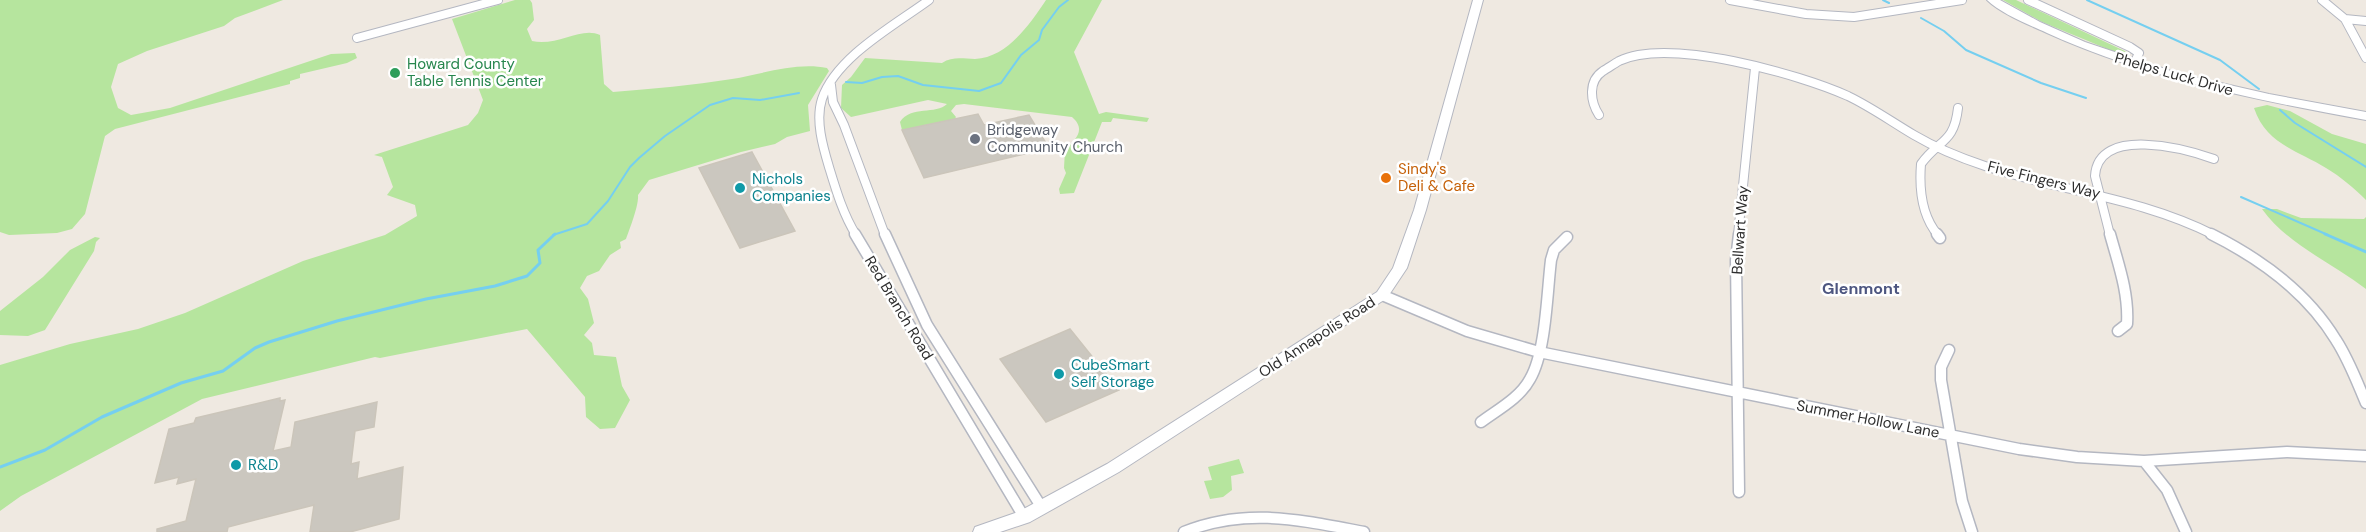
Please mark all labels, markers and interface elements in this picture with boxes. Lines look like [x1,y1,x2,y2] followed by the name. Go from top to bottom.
[2112,48,2236,100] street label: Phelps Luck Drive
[407,54,544,91] place label: Howard County Table Tennis Center
[388,66,402,80] marker: Howard County Table Tennis Center
[987,120,1123,157] place label: Bridgeway Community Church
[968,132,982,146] marker: Bridgeway Community Church
[1985,156,2103,204] street label: Five Fingers Way
[1398,159,1475,196] place label: Sindy's Deli & Cafe
[752,169,831,206] place label: Nichols Companies
[1379,171,1393,185] marker: Sindy's Deli & Cafe
[733,181,747,195] marker: Nichols Companies
[1727,184,1753,275] street label: Bellwart Way
[860,252,938,364] street label: Red Branch Road
[1822,278,1900,299] district label: Glenmont
[1255,292,1379,382] street label: Old Annapolis Road
[1071,355,1154,392] place label: CubeSmart Self Storage
[1052,367,1066,381] marker: CubeSmart Self Storage
[1795,395,1941,443] street label: Summer Hollow Lane
[248,455,278,475] place label: R&D
[229,458,243,472] marker: R&D

